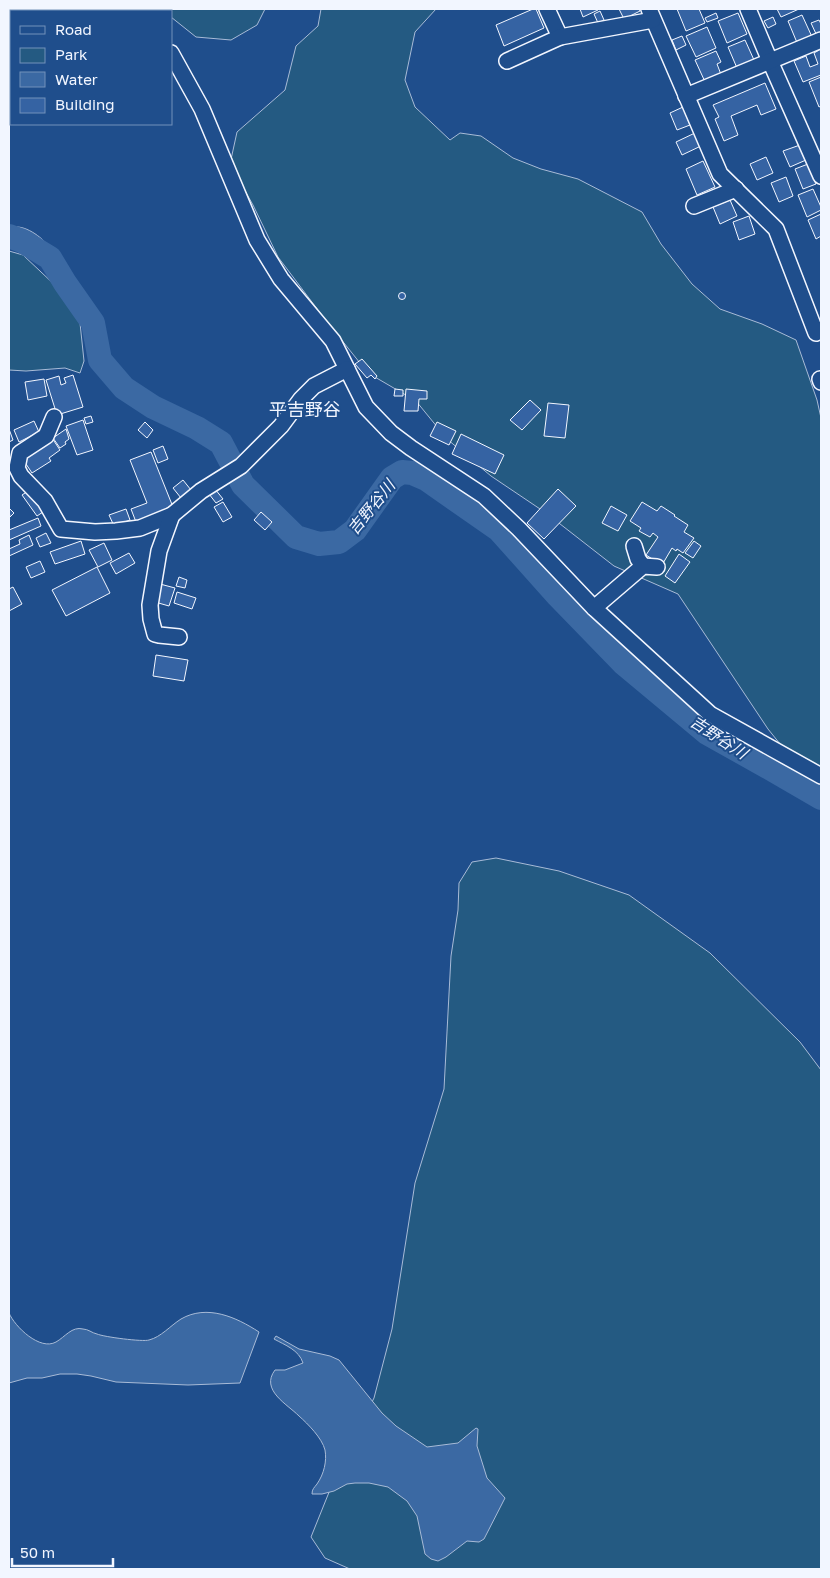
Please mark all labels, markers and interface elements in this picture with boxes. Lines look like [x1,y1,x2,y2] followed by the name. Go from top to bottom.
[10,10,172,125] legend
[55,20,92,38] text: Road
[55,45,88,63] text: Park
[55,70,98,88] text: Water
[55,95,115,113] text: Building
[269,398,341,420] district label: 平吉野谷
[343,474,400,538] water label: 吉野谷川
[687,711,753,764] water label: 吉野谷川
[12,1536,114,1568] scale bar
[20,1543,55,1561] text: 50 m

